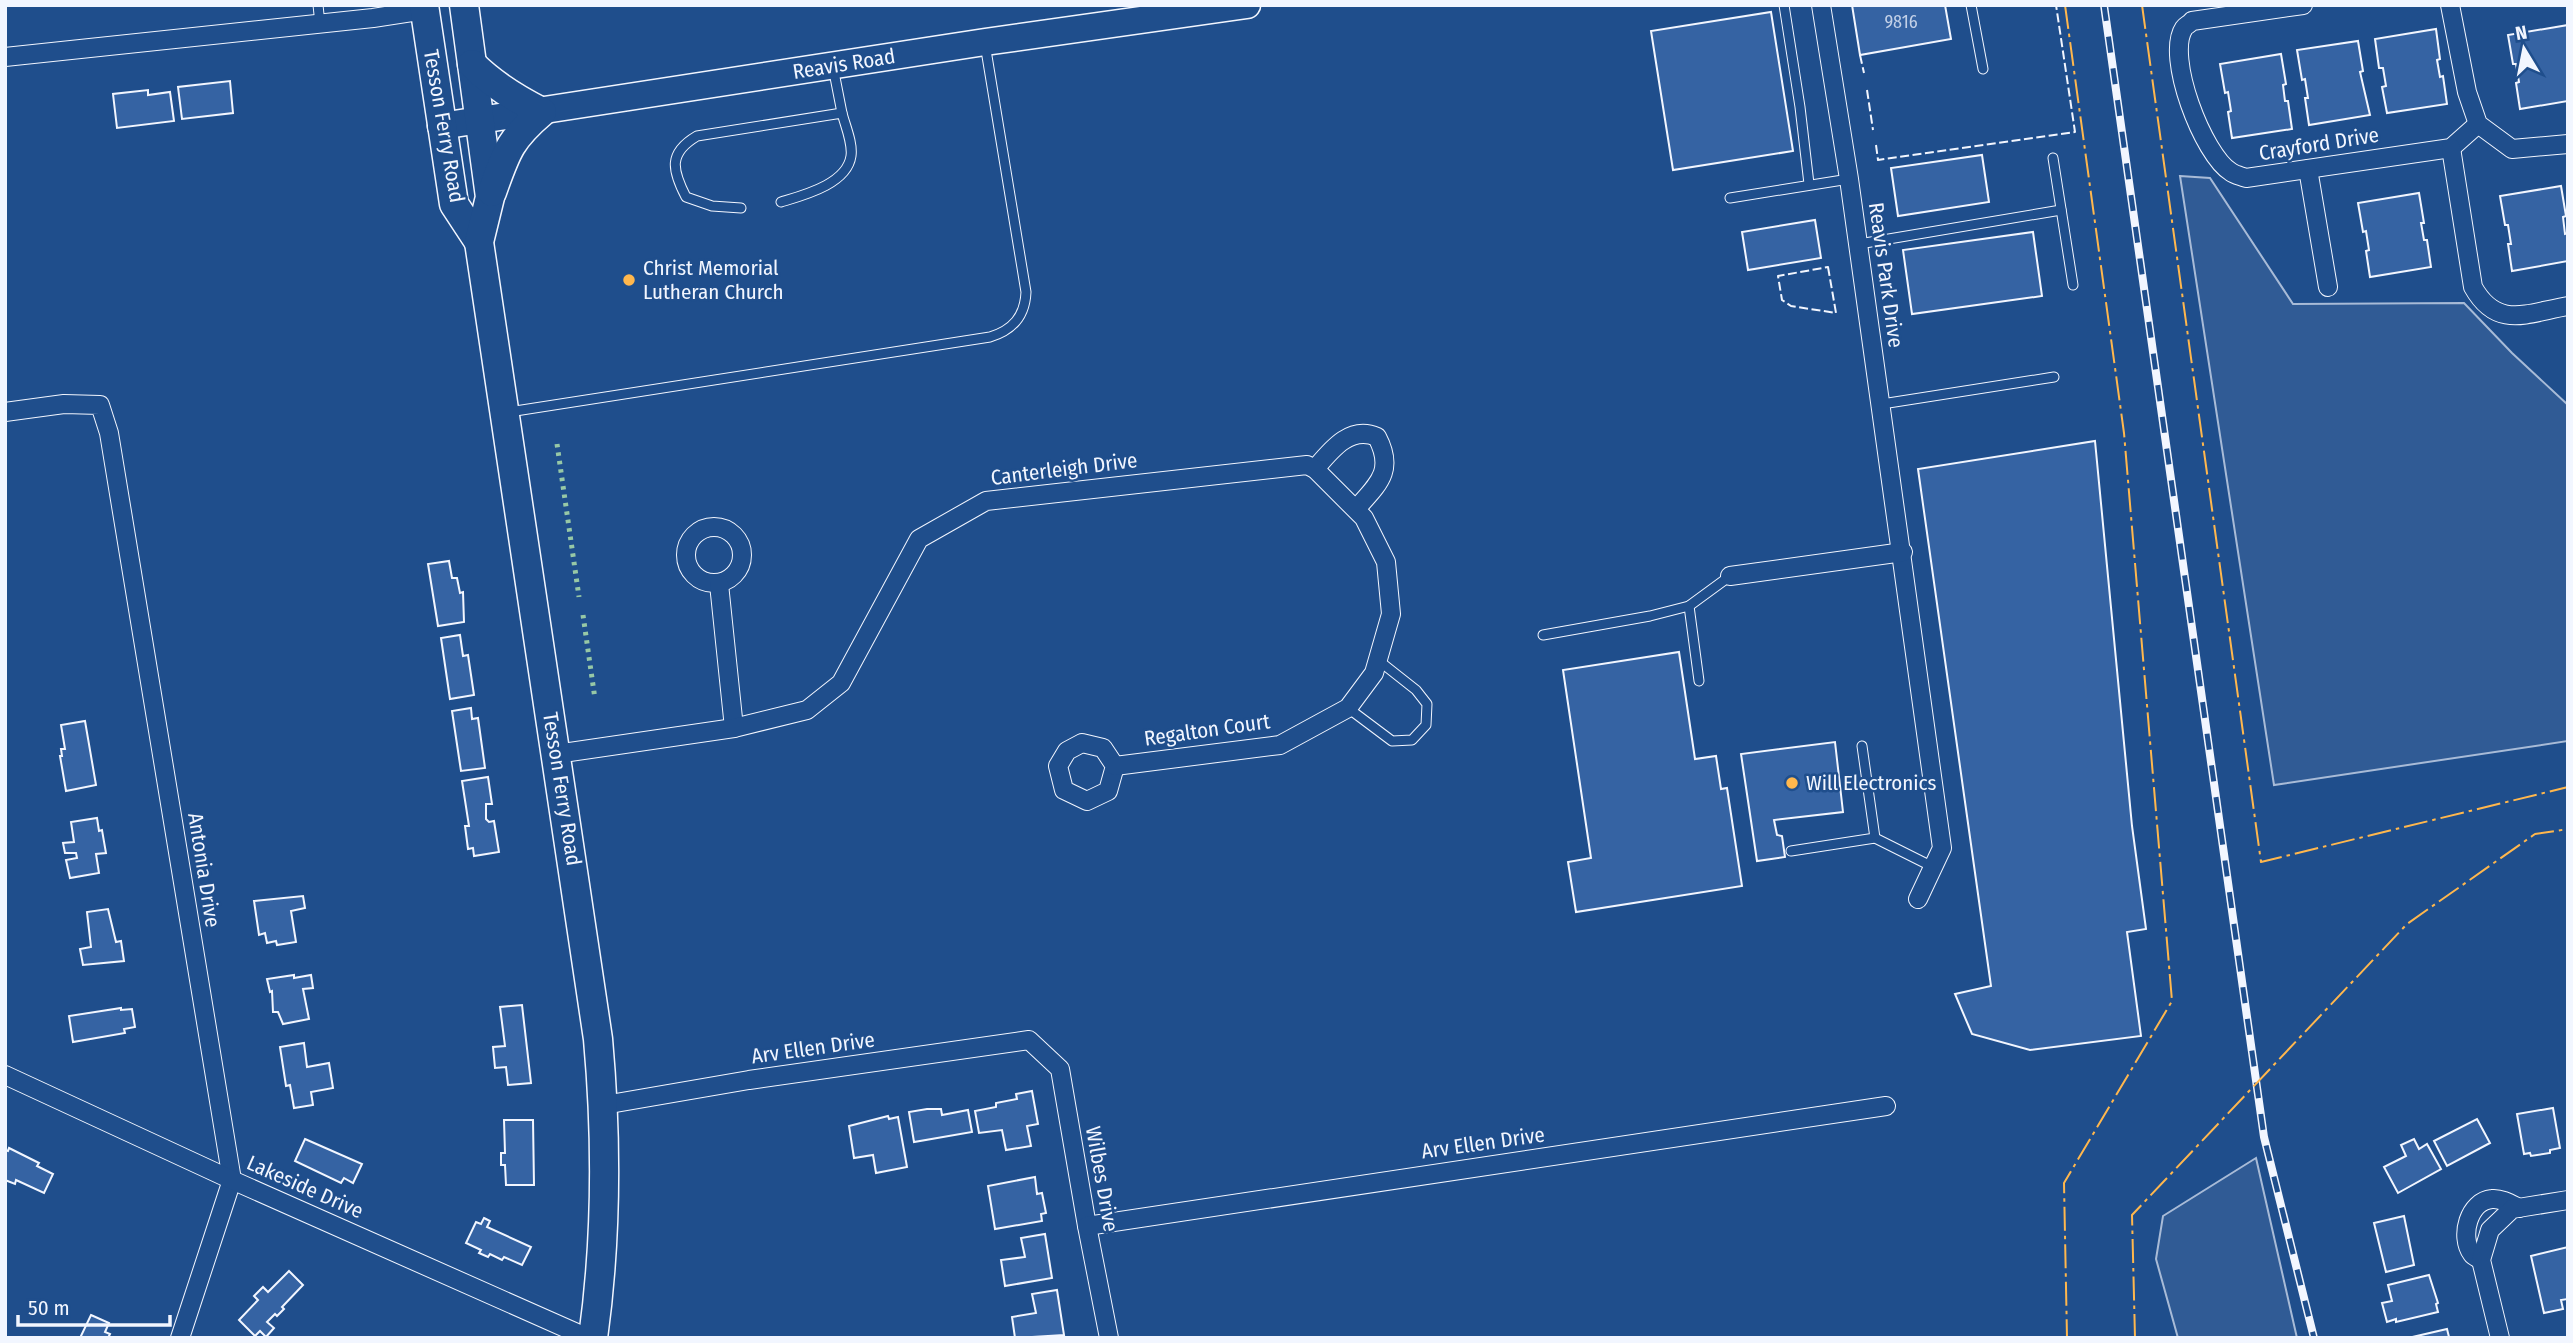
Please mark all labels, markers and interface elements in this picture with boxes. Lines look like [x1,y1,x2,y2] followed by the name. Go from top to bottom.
[1884,11,1918,33] house number: 9816
[2489,14,2559,84] north arrow
[2514,20,2529,45] text: N
[791,43,897,85] street label: Reavis Road
[418,47,470,205] street label: Tesson Ferry Road
[2257,122,2381,166] street label: Crayford Drive
[1863,201,1909,349] street label: Reavis Park Drive
[643,255,784,305] place label: Christ Memorial Lutheran Church
[621,272,637,288] marker: Christ Memorial Lutheran Church
[989,447,1139,491] street label: Canterleigh Drive
[1142,708,1272,752] street label: Regalton Court
[537,710,587,868] street label: Tesson Ferry Road
[1806,770,1937,796] place label: Will Electronics
[1784,775,1800,791] marker: Will Electronics
[182,811,226,929] street label: Antonia Drive
[750,1026,876,1070] street label: Arv Ellen Drive
[1420,1121,1546,1165] street label: Arv Ellen Drive
[1080,1124,1124,1234] street label: Wilbes Drive
[243,1150,367,1224] street label: Lakeside Drive
[18,1284,170,1328] scale bar
[28,1295,70,1321] text: 50 m

